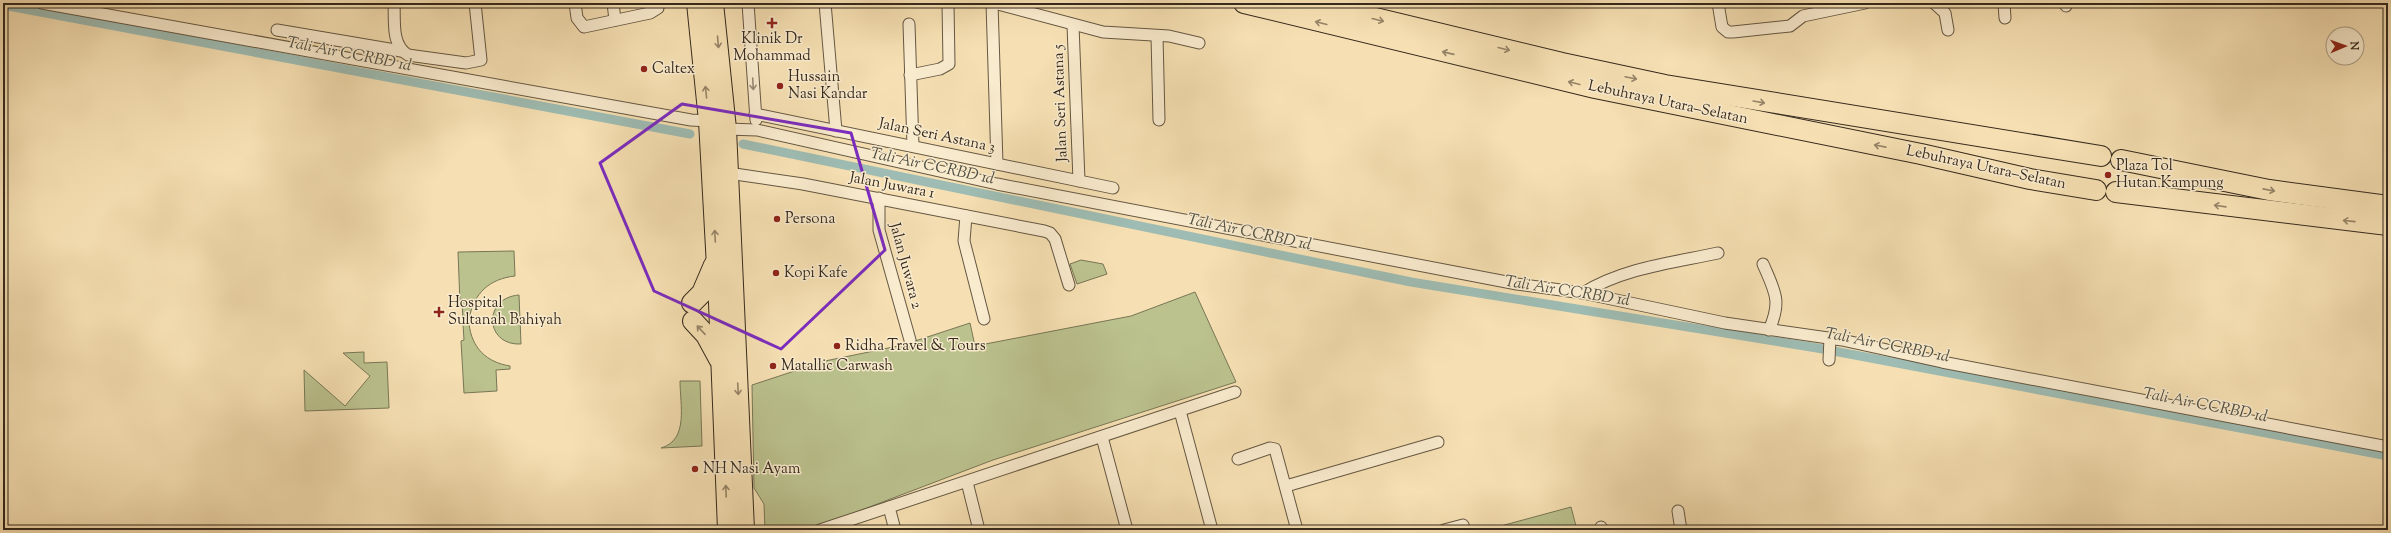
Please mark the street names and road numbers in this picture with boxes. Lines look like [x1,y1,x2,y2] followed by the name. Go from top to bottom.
[1048,44,1074,163] street label: Jalan Seri Astana 5
[1586,76,1750,130] street label: Lebuhraya Utara–Selatan
[876,113,997,159] street label: Jalan Seri Astana 3
[1904,141,2068,195] street label: Lebuhraya Utara–Selatan
[847,167,936,205] street label: Jalan Juwara 1
[883,220,927,311] street label: Jalan Juwara 2

